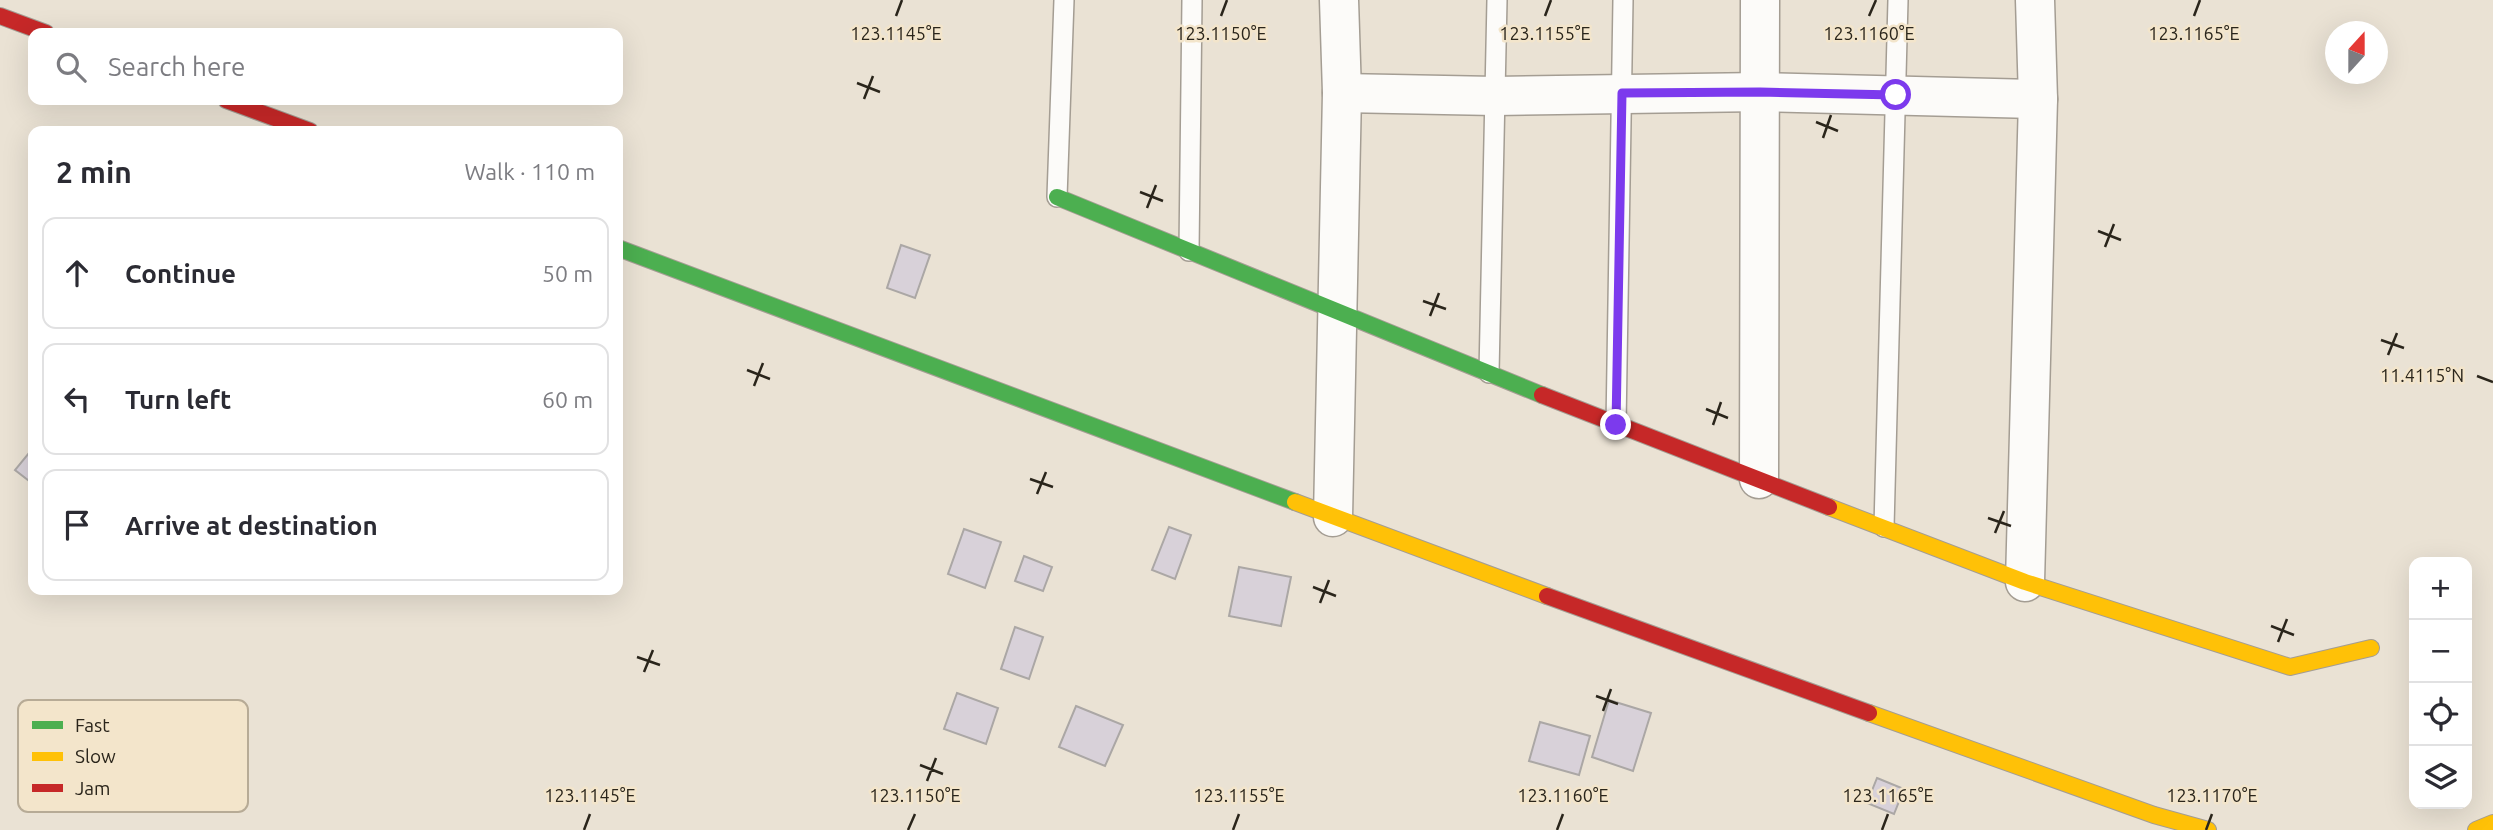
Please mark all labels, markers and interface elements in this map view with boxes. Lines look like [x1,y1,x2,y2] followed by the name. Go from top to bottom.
[2325,21,2388,84] north arrow
[850,23,942,43] text: 123.1145°E
[1175,23,1267,43] text: 123.1150°E
[1499,23,1591,43] text: 123.1155°E
[1823,23,1915,43] text: 123.1160°E
[2148,23,2240,43] text: 123.1165°E
[28,28,623,105] search box
[52,48,90,86] icon: search
[108,52,245,81] text: Search here
[1880,79,1911,110] route start
[56,155,132,189] text: 2 min
[464,159,595,184] text: Walk · 110 m
[58,254,96,292] icon: ahead
[125,259,236,288] text: Continue
[542,261,593,286] text: 50 m
[2380,365,2464,385] text: 11.4115°N
[58,380,96,418] icon: left
[125,385,231,414] text: Turn left
[542,387,593,412] text: 60 m
[1600,409,1631,440] route end
[58,506,96,544] icon: arrive
[125,511,378,540] text: Arrive at destination
[2409,557,2472,809] map controls
[2409,557,2472,620] button: +
[2409,620,2472,683] button: −
[2409,683,2472,746] button: locate
[18,700,248,812] legend
[75,714,110,736] text: Fast
[75,745,116,767] text: Slow
[2409,746,2472,809] button: layers
[75,777,111,799] text: Jam
[544,785,636,805] text: 123.1145°E
[869,785,961,805] text: 123.1150°E
[1193,785,1285,805] text: 123.1155°E
[1517,785,1609,805] text: 123.1160°E
[1842,785,1934,805] text: 123.1165°E
[2166,785,2258,805] text: 123.1170°E

